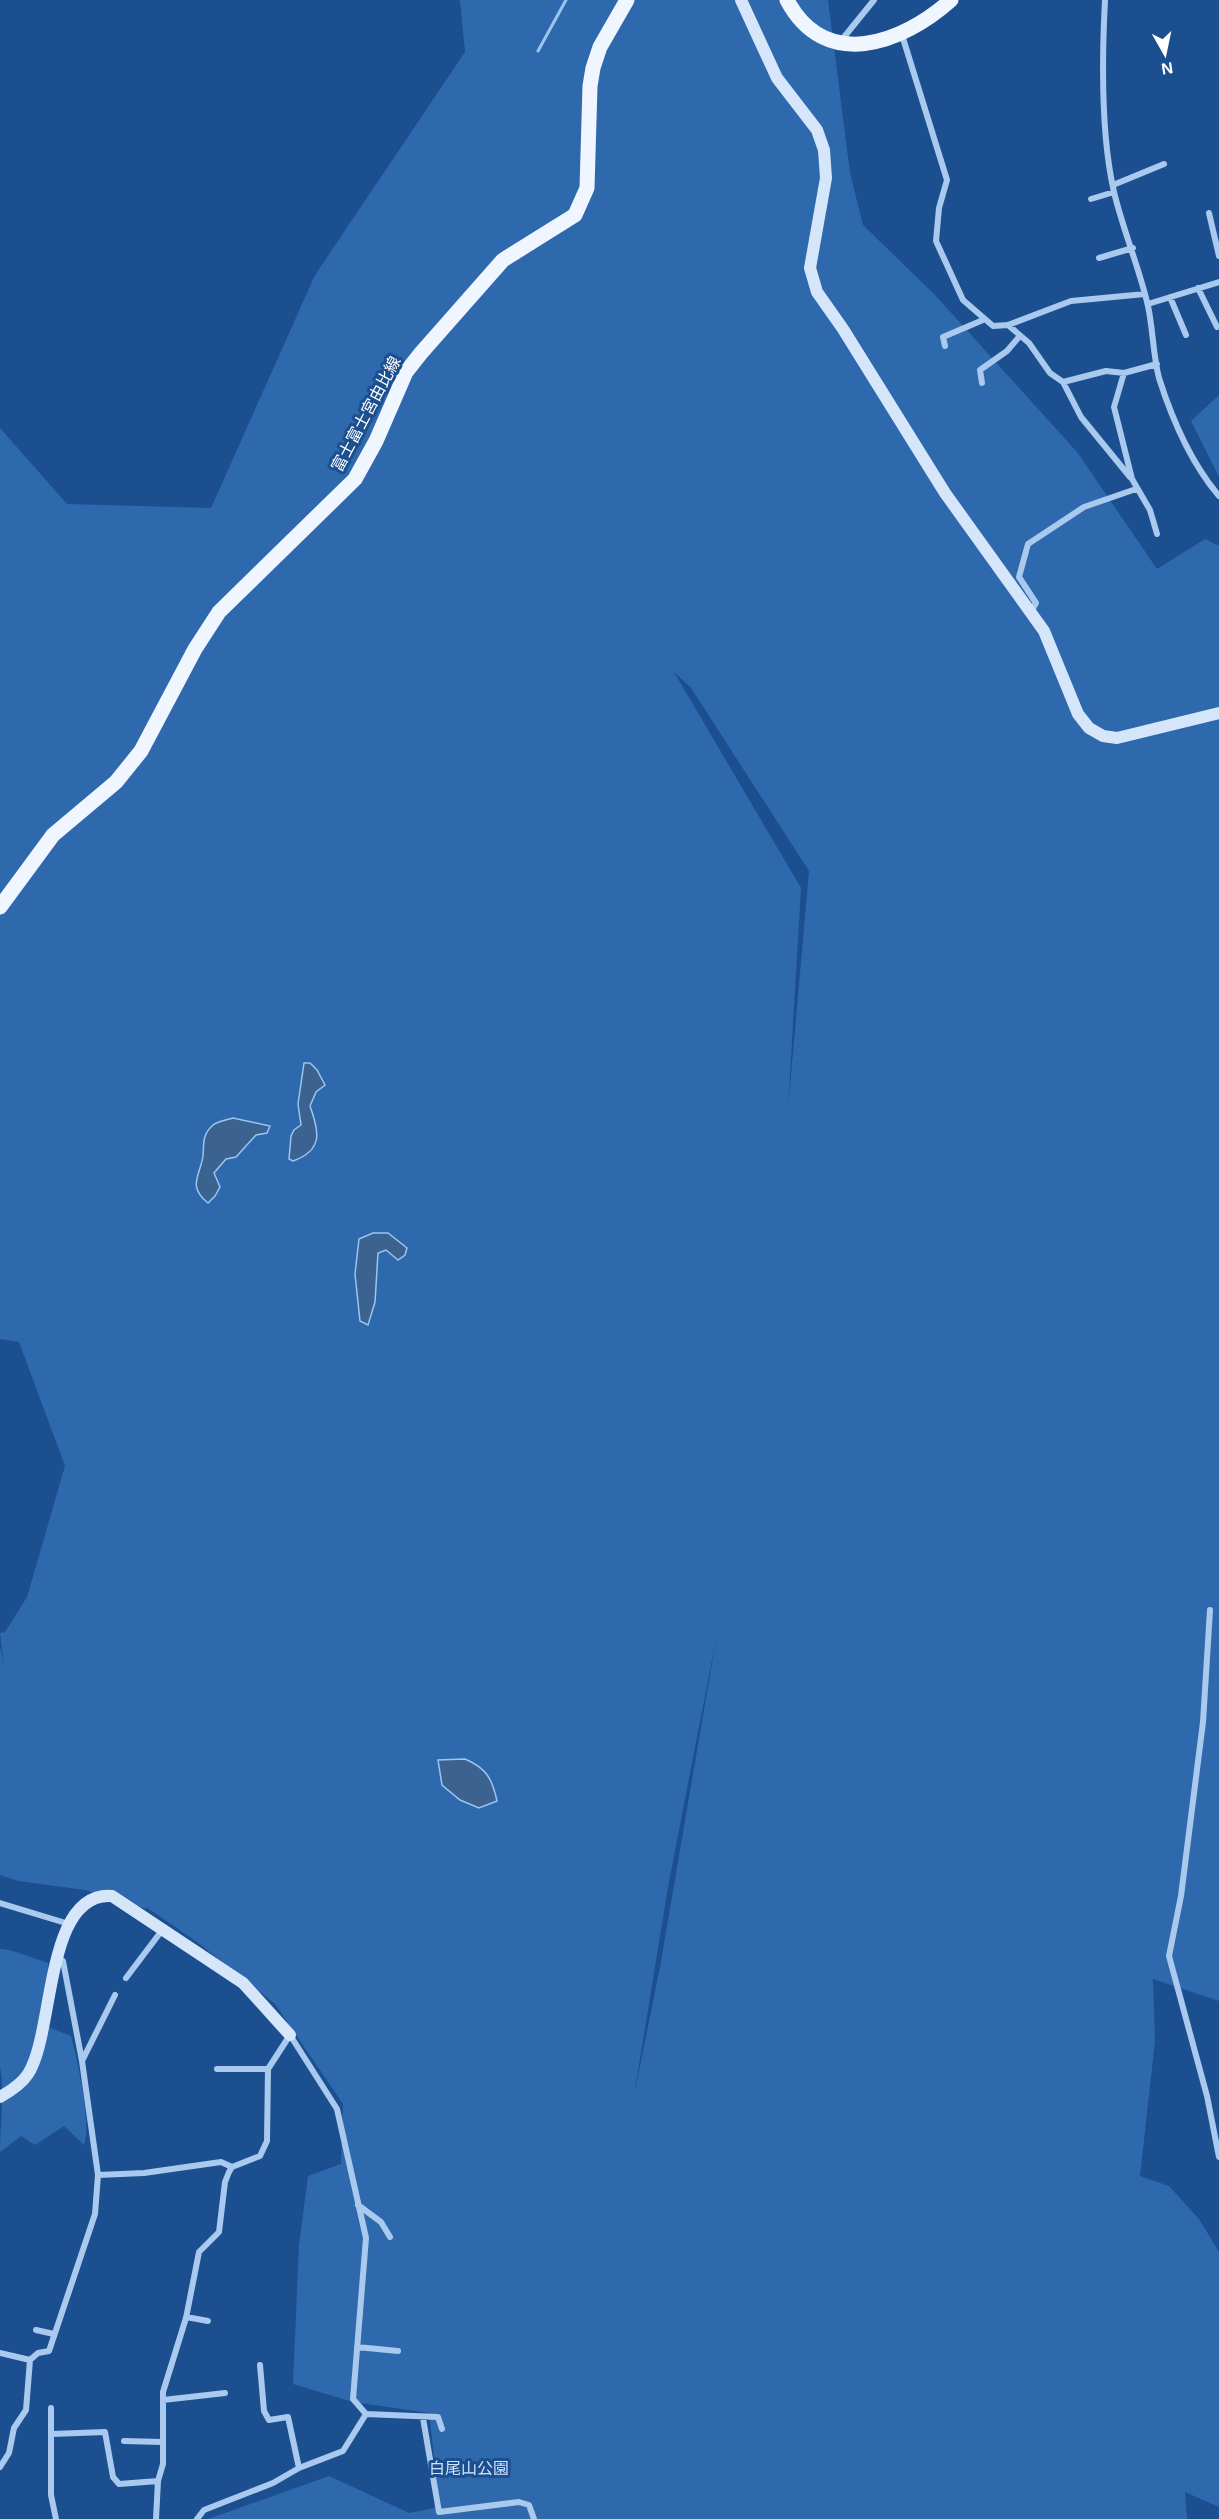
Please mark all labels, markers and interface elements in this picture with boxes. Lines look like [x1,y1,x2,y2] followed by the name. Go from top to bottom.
[1135,24,1195,84] north arrow
[1160,59,1174,78] text: N
[328,353,404,475] street label: 富士富士宮由比線
[429,2460,509,2477] park label: 白尾山公園

